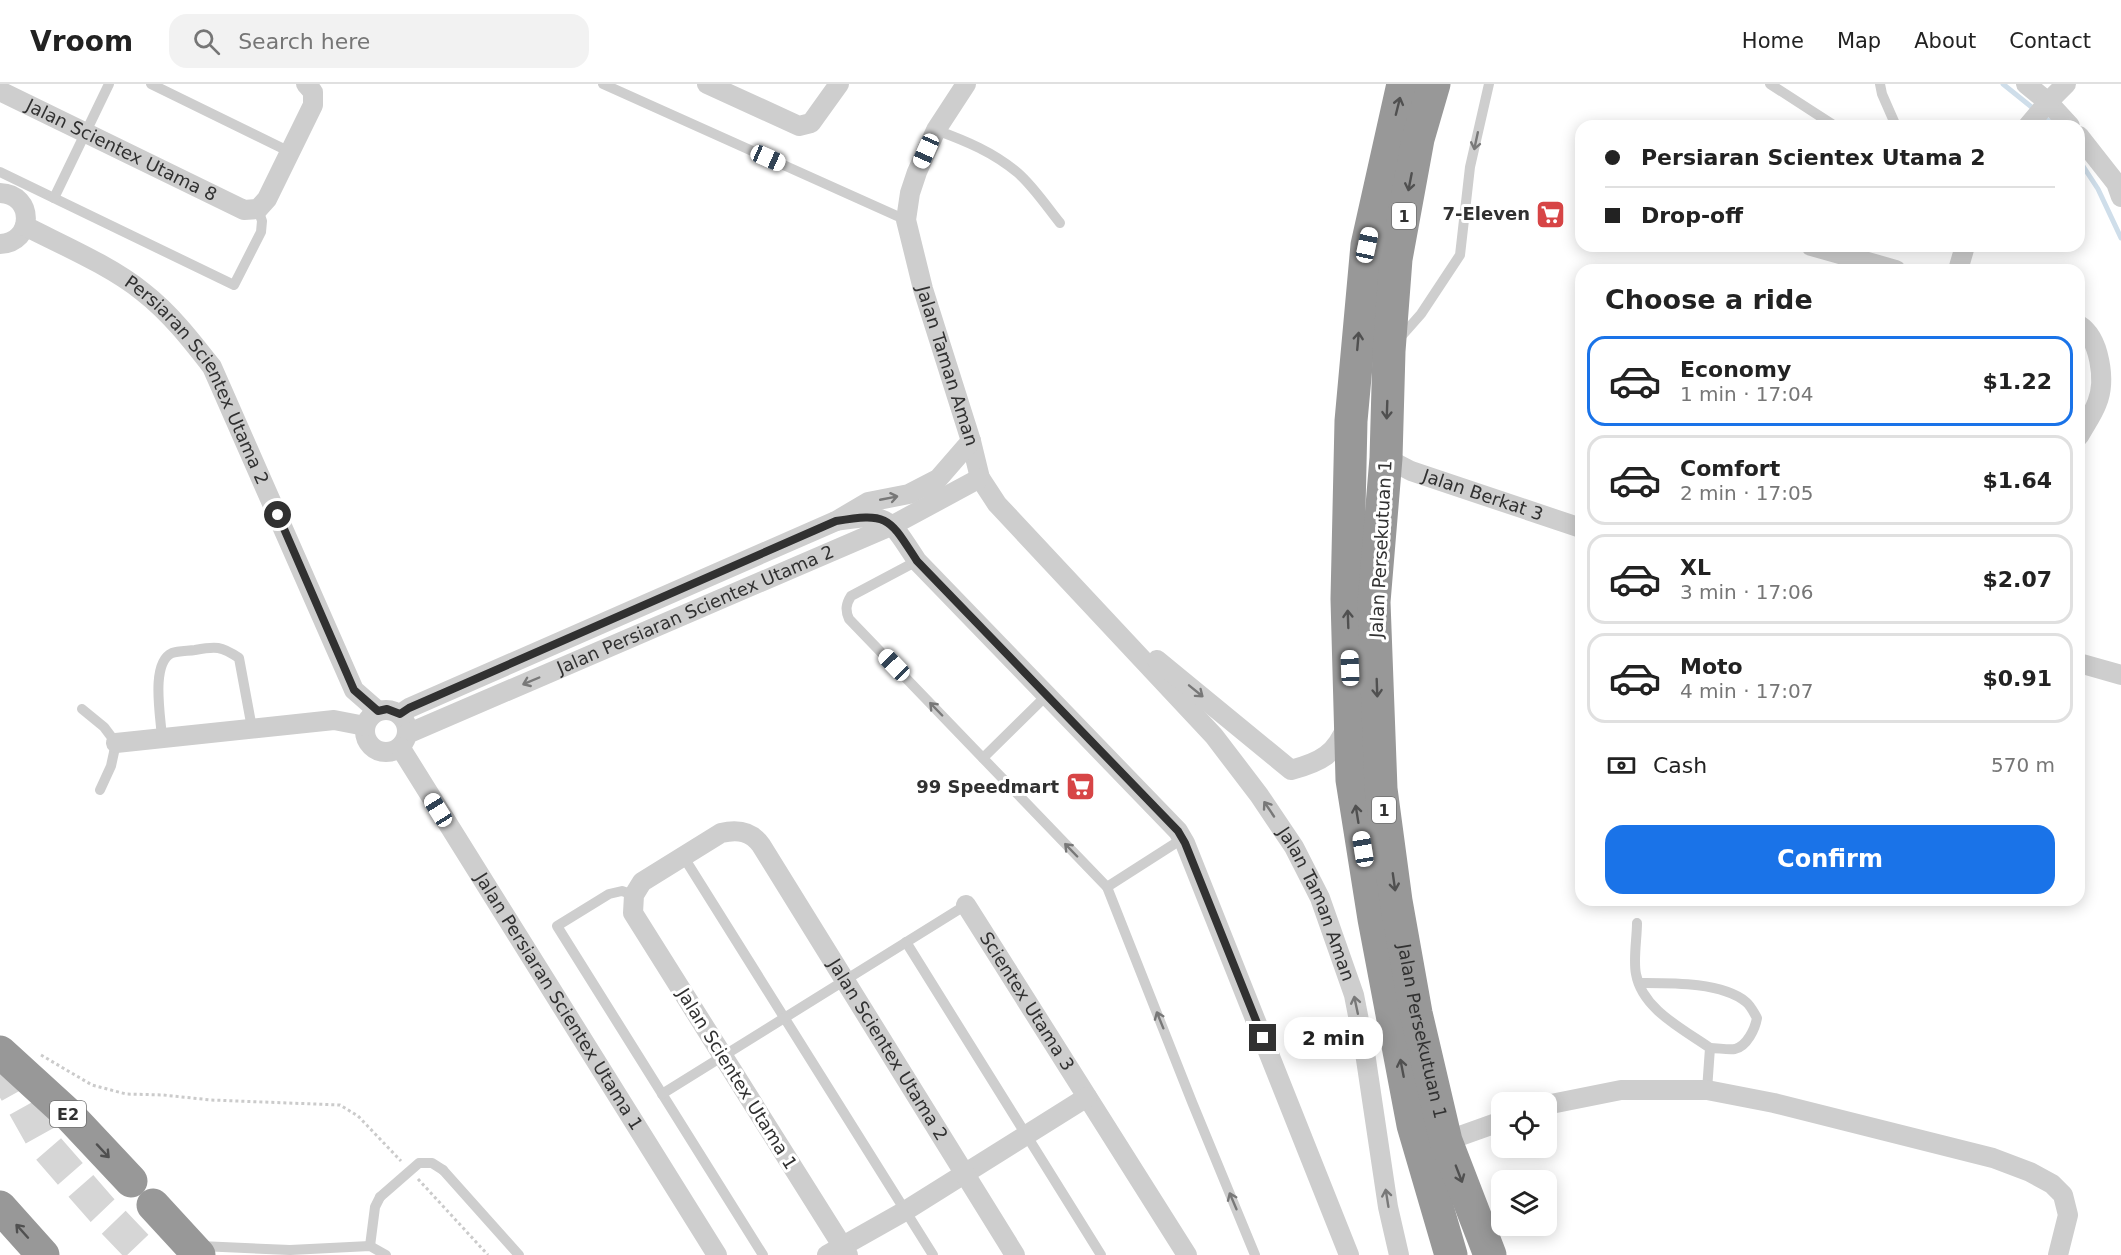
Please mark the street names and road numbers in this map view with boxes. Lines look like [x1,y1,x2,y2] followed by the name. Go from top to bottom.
[22,94,220,205] street label: Jalan Scientex Utama 8
[1392,203,1416,229] road number: 1
[121,271,273,488] street label: Persiaran Scientex Utama 2
[912,283,983,448] street label: Jalan Taman Aman
[1365,460,1396,639] street label: Jalan Persekutuan 1
[1419,464,1546,525] street label: Jalan Berkat 3
[553,541,837,679] street label: Jalan Persiaran Scientex Utama 2
[1372,797,1396,823] road number: 1
[1273,822,1359,984] street label: Jalan Taman Aman
[471,868,647,1134] street label: Jalan Persiaran Scientex Utama 1
[976,928,1079,1074] street label: Scientex Utama 3
[1394,941,1451,1121] street label: Jalan Persekutuan 1
[824,954,952,1144] street label: Jalan Scientex Utama 2
[672,983,802,1173] street label: Jalan Scientex Utama 1
[50,1101,86,1127] road number: E2

